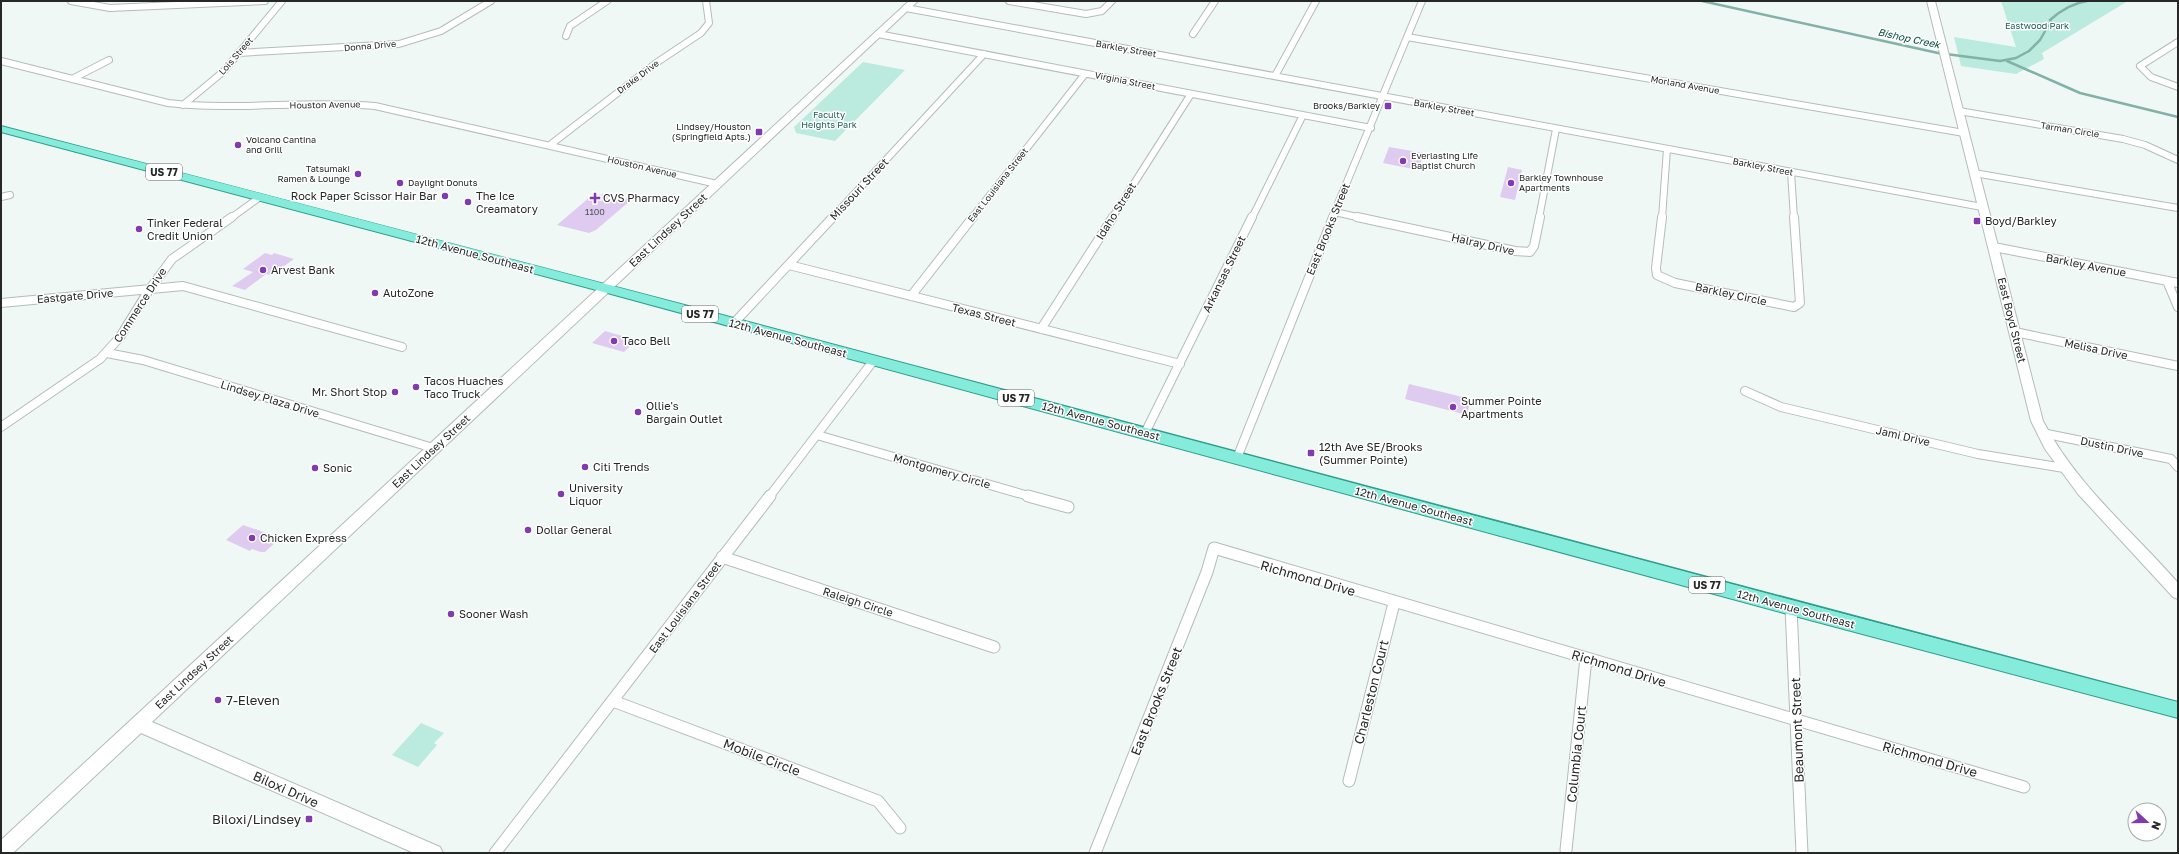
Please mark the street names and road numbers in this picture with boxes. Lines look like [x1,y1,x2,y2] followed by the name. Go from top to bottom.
[216,34,255,77] street label: Lois Street
[343,38,397,53] street label: Donna Drive
[1095,38,1158,59] street label: Barkley Street
[615,57,661,96] street label: Drake Drive
[1094,69,1157,92] street label: Virginia Street
[1650,73,1720,96] street label: Morland Avenue
[1413,97,1476,118] street label: Barkley Street
[289,98,361,111] street label: Houston Avenue
[2040,119,2100,140] street label: Tarman Circle
[965,145,1030,224] street label: East Louisiana Street
[606,153,678,180] street label: Houston Avenue
[827,155,891,222] street label: Missouri Street
[1732,155,1795,178] street label: Barkley Street
[146,164,182,180] road number: US 77
[1093,180,1138,242] street label: Idaho Street
[1303,181,1352,277] street label: East Brooks Street
[626,190,709,269] street label: East Lindsey Street
[1450,230,1516,257] street label: Halray Drive
[415,232,535,276] street label: 12th Avenue Southeast
[1199,233,1248,314] street label: Arkansas Street
[2045,250,2127,279] street label: Barkley Avenue
[111,265,169,345] street label: Commerce Drive
[1996,276,2029,364] street label: East Boyd Street
[1694,280,1768,307] street label: Barkley Circle
[36,286,114,305] street label: Eastgate Drive
[951,300,1017,329] street label: Texas Street
[682,306,718,322] road number: US 77
[728,316,848,360] street label: 12th Avenue Southeast
[2063,335,2129,362] street label: Melisa Drive
[219,377,321,420] street label: Lindsey Plaza Drive
[998,390,1034,406] road number: US 77
[1041,399,1161,443] street label: 12th Avenue Southeast
[389,411,472,490] street label: East Lindsey Street
[1875,423,1931,448] street label: Jami Drive
[2079,433,2145,460] street label: Dustin Drive
[892,450,992,491] street label: Montgomery Circle
[1354,484,1474,528] street label: 12th Avenue Southeast
[1259,557,1357,599] street label: Richmond Drive
[646,558,723,655] street label: East Louisiana Street
[1689,577,1725,593] road number: US 77
[821,584,895,619] street label: Raleigh Circle
[1736,587,1856,631] street label: 12th Avenue Southeast
[152,632,235,711] street label: East Lindsey Street
[1350,638,1392,746] street label: Charleston Court
[1127,644,1185,758] street label: East Brooks Street
[1570,646,1668,690] street label: Richmond Drive
[1787,677,1807,783] street label: Beaumont Street
[1563,705,1589,803] street label: Columbia Court
[721,735,803,779] street label: Mobile Circle
[1881,738,1979,780] street label: Richmond Drive
[251,767,321,811] street label: Biloxi Drive

